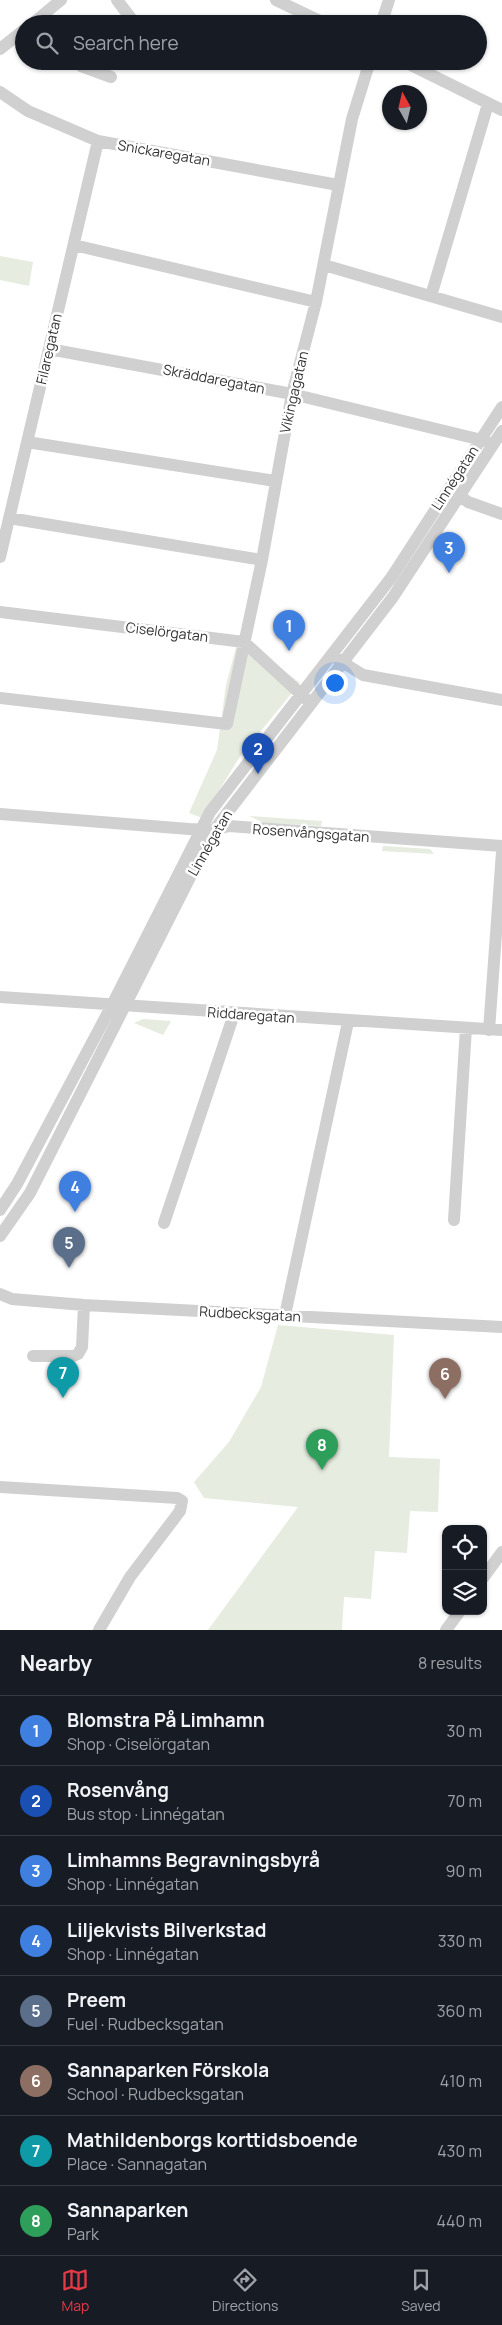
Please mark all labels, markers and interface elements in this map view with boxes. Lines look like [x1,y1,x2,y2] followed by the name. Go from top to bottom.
[15,15,487,70] search box
[33,29,61,57] icon: search
[73,30,179,56] text: Search here
[382,85,427,130] north arrow
[116,135,212,170] street label: Snickaregatan
[31,312,66,386] street label: Filaregatan
[275,349,312,435] street label: Vikingagatan
[162,359,267,398] street label: Skräddaregatan
[427,442,482,514] street label: Linnégatan
[433,532,465,573] pin: 3
[273,610,305,651] pin: 1
[125,617,209,646] street label: Ciselörgatan
[322,670,348,696] your location
[242,733,274,774] pin: 2
[183,806,236,879] street label: Linnégatan
[252,819,370,846] street label: Rosenvångsgatan
[207,1002,295,1027] street label: Riddaregatan
[59,1171,91,1212] pin: 4
[53,1227,85,1268] pin: 5
[199,1301,301,1326] street label: Rudbecksgatan
[47,1357,79,1398] pin: 7
[429,1358,461,1399] pin: 6
[306,1429,338,1470] pin: 8
[442,1525,487,1615] map controls
[442,1525,487,1570] button: locate
[442,1570,487,1615] button: layers
[20,1649,92,1677] text: Nearby
[418,1652,482,1674] text: 8 results
[67,1707,265,1733] text: Blomstra På Limhamn
[32,1720,40,1742] text: 1
[447,1720,482,1742] text: 30 m
[67,1733,210,1755] text: Shop · Ciselörgatan
[67,1777,169,1803] text: Rosenvång
[31,1790,41,1812] text: 2
[447,1790,482,1812] text: 70 m
[67,1803,225,1825] text: Bus stop · Linnégatan
[67,1847,320,1873] text: Limhamns Begravningsbyrå
[31,1860,41,1882] text: 3
[446,1860,482,1882] text: 90 m
[67,1873,199,1895] text: Shop · Linnégatan
[67,1917,266,1943] text: Liljekvists Bilverkstad
[31,1930,41,1952] text: 4
[438,1930,482,1952] text: 330 m
[67,1943,199,1965] text: Shop · Linnégatan
[67,1987,126,2013] text: Preem
[31,2000,41,2022] text: 5
[437,2000,482,2022] text: 360 m
[67,2013,224,2035] text: Fuel · Rudbecksgatan
[67,2057,269,2083] text: Sannaparken Förskola
[31,2070,41,2092] text: 6
[440,2070,482,2092] text: 410 m
[67,2083,244,2105] text: School · Rudbecksgatan
[67,2127,358,2153] text: Mathildenborgs korttidsboende
[32,2140,40,2162] text: 7
[437,2140,482,2162] text: 430 m
[67,2153,207,2175] text: Place · Sannagatan
[67,2197,188,2223] text: Sannaparken
[31,2210,41,2232] text: 8
[436,2210,482,2232] text: 440 m
[67,2223,99,2245] text: Park
[61,2266,89,2315] tab: Map
[212,2266,278,2315] tab: Directions
[401,2266,441,2315] tab: Saved

